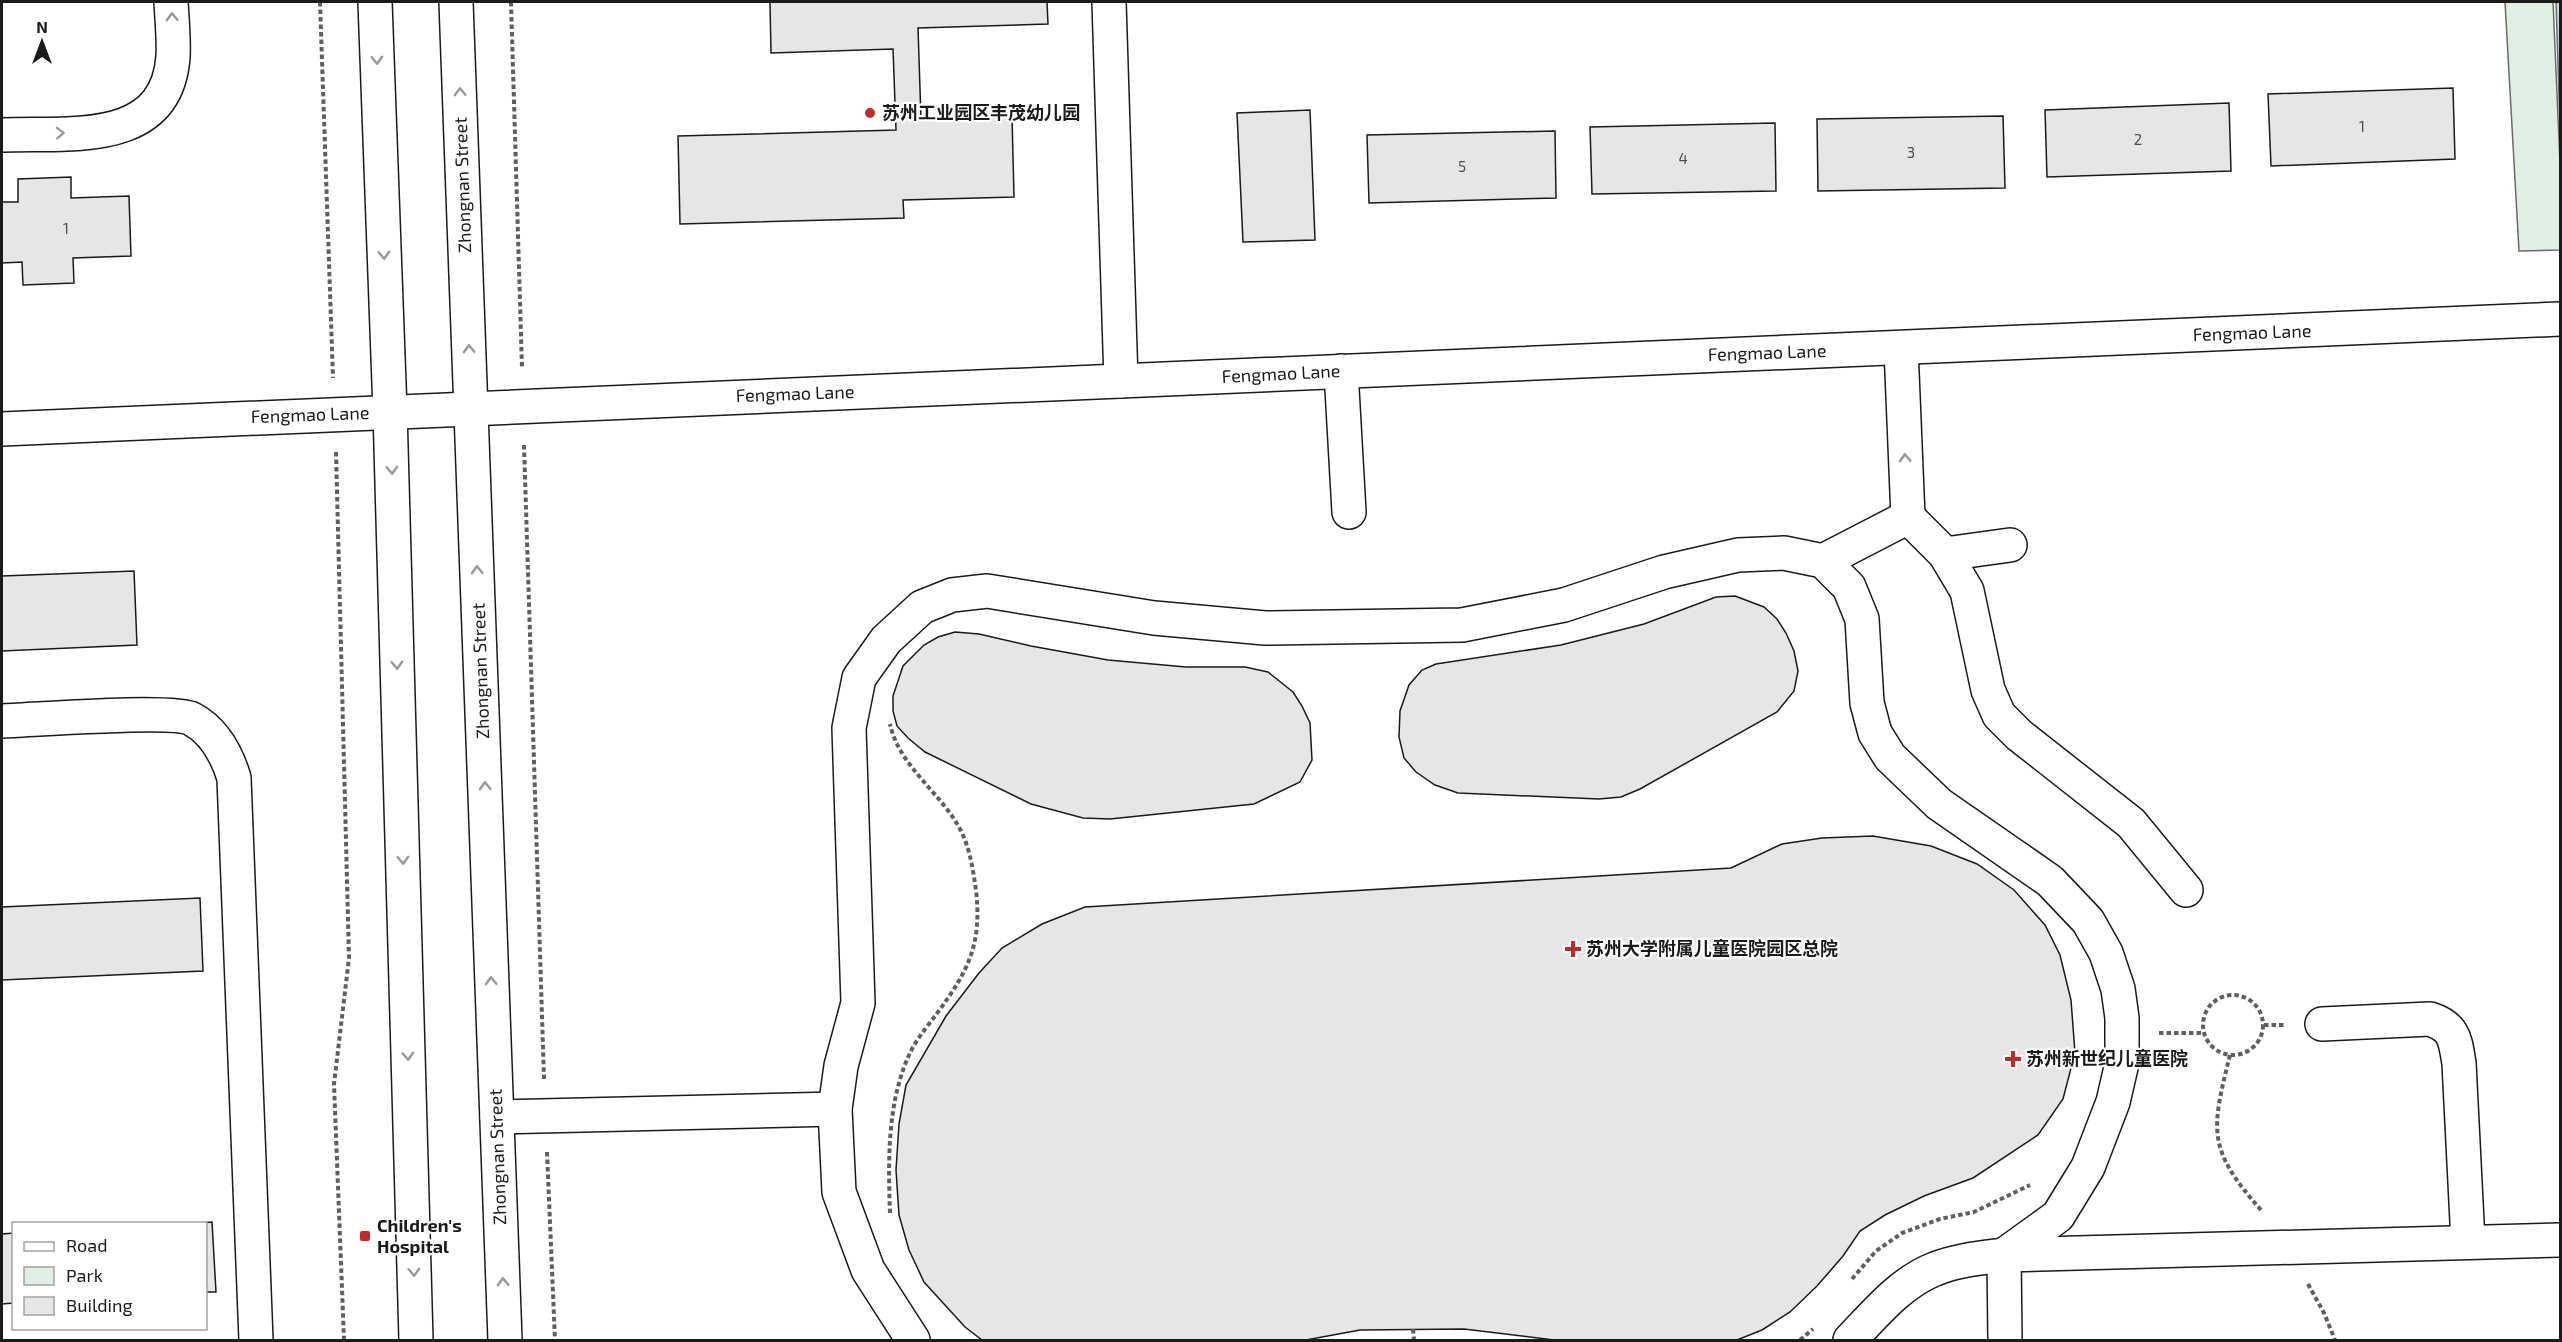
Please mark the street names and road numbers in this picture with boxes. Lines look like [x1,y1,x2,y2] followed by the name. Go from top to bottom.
[449,116,475,253] street label: Zhongnan Street
[2192,319,2312,345] street label: Fengmao Lane
[1707,339,1827,365] street label: Fengmao Lane
[1221,359,1341,387] street label: Fengmao Lane
[735,380,855,406] street label: Fengmao Lane
[250,401,370,427] street label: Fengmao Lane
[467,602,493,739] street label: Zhongnan Street
[484,1088,510,1225] street label: Zhongnan Street

